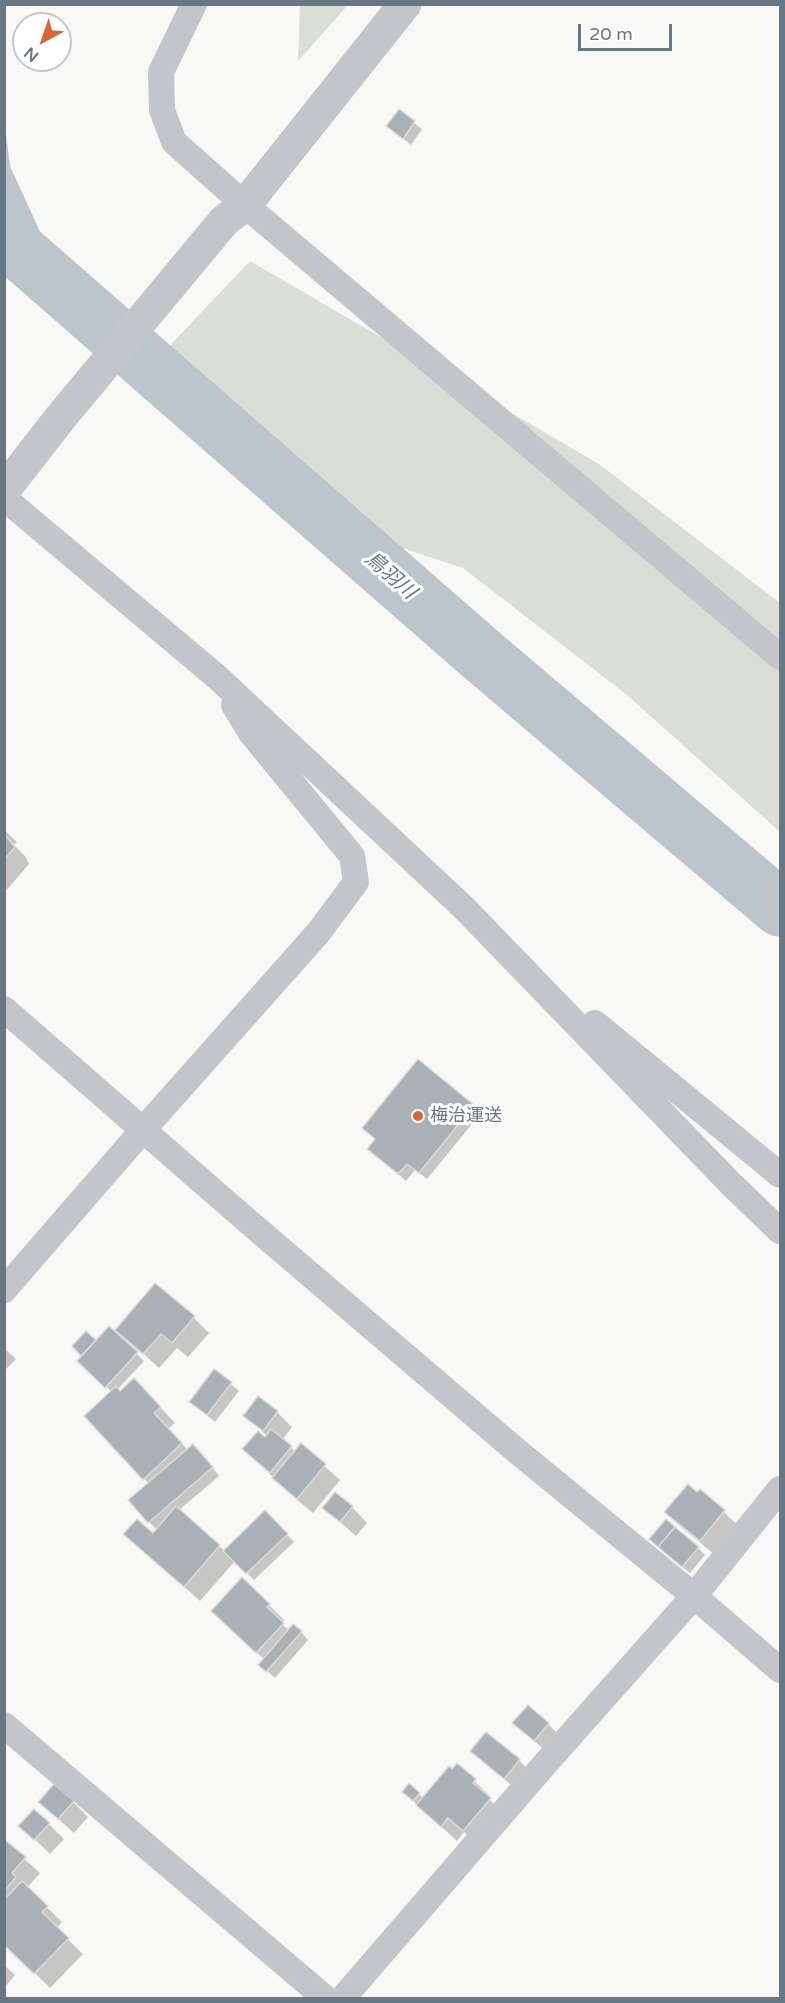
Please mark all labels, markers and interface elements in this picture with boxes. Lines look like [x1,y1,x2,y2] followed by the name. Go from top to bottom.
[12,12,72,72] north arrow
[581,12,676,50] scale bar
[589,23,633,45] text: 20 m
[20,42,43,66] text: N
[359,547,421,605] water label: 鳥羽川
[430,1105,502,1127] place label: 梅治運送
[411,1109,425,1123] marker: 梅治運送

